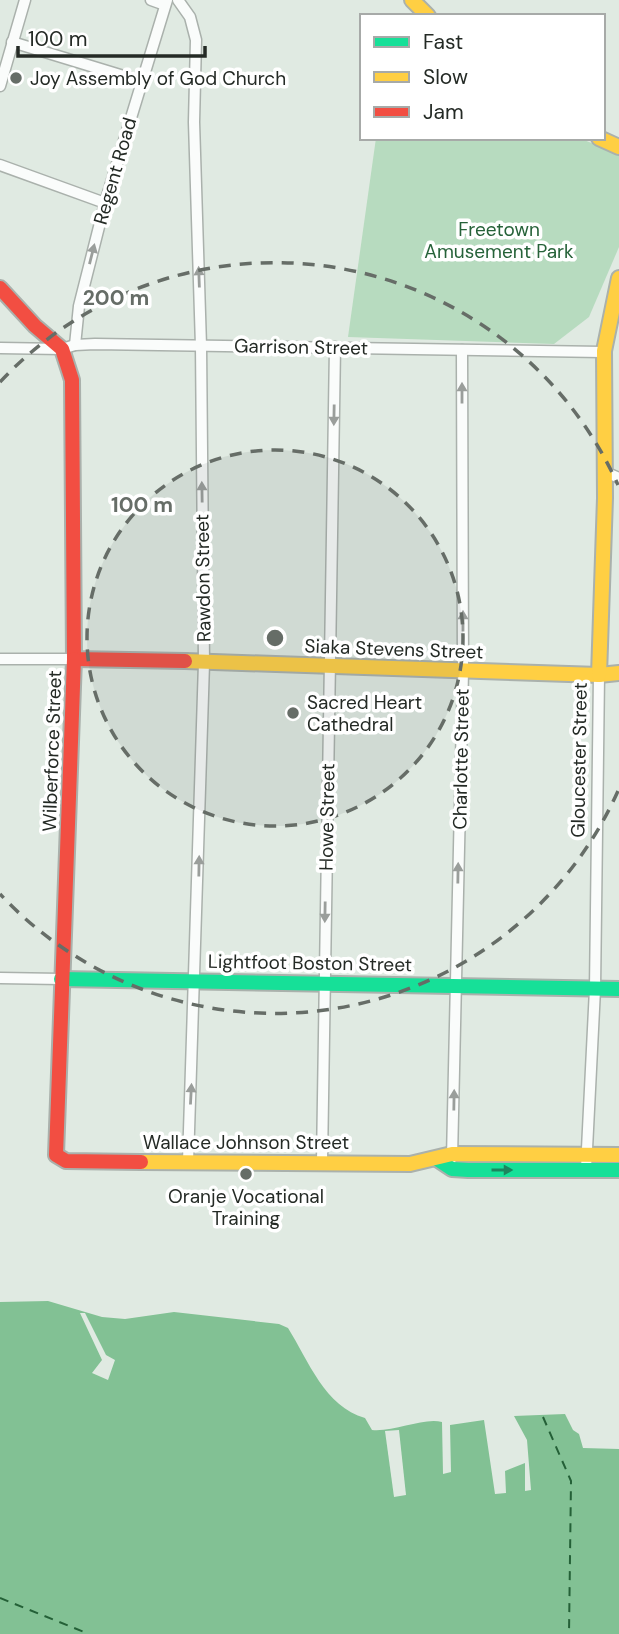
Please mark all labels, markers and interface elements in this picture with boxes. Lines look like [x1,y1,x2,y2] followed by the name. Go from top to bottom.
[18,14,205,58] scale bar
[360,14,605,140] legend
[28,25,88,53] text: 100 m
[423,28,463,56] text: Fast
[423,63,468,91] text: Slow
[30,66,286,91] place label: Joy Assembly of God Church
[8,70,24,86] marker: Joy Assembly of God Church
[423,98,464,126] text: Jam
[88,115,142,227] street label: Regent Road
[424,217,574,264] park label: Freetown Amusement Park
[87,242,98,264] one-way arrow
[193,266,204,288] one-way arrow
[83,284,149,312] text: 200 m
[234,333,368,361] street label: Garrison Street
[456,382,468,404] one-way arrow
[328,404,340,426] one-way arrow
[196,481,208,503] one-way arrow
[111,491,173,519] text: 100 m
[189,514,217,642] street label: Rawdon Street
[457,610,469,632] one-way arrow
[263,626,287,650] centre of rings
[304,633,484,665] street label: Siaka Stevens Street
[37,670,67,832] street label: Wilberforce Street
[565,682,593,838] street label: Gloucester Street
[447,688,475,830] street label: Charlotte Street
[307,690,422,737] place label: Sacred Heart Cathedral
[285,705,301,721] marker: Sacred Heart Cathedral
[314,763,340,871] street label: Howe Street
[193,855,205,877] one-way arrow
[452,862,464,884] one-way arrow
[319,901,330,923] one-way arrow
[208,949,412,977] street label: Lightfoot Boston Street
[185,1082,196,1104] one-way arrow
[448,1089,459,1111] one-way arrow
[143,1130,349,1155] street label: Wallace Johnson Street
[492,1164,514,1176] one-way arrow
[238,1166,254,1182] marker: Oranje Vocational Training
[168,1184,324,1231] place label: Oranje Vocational Training

